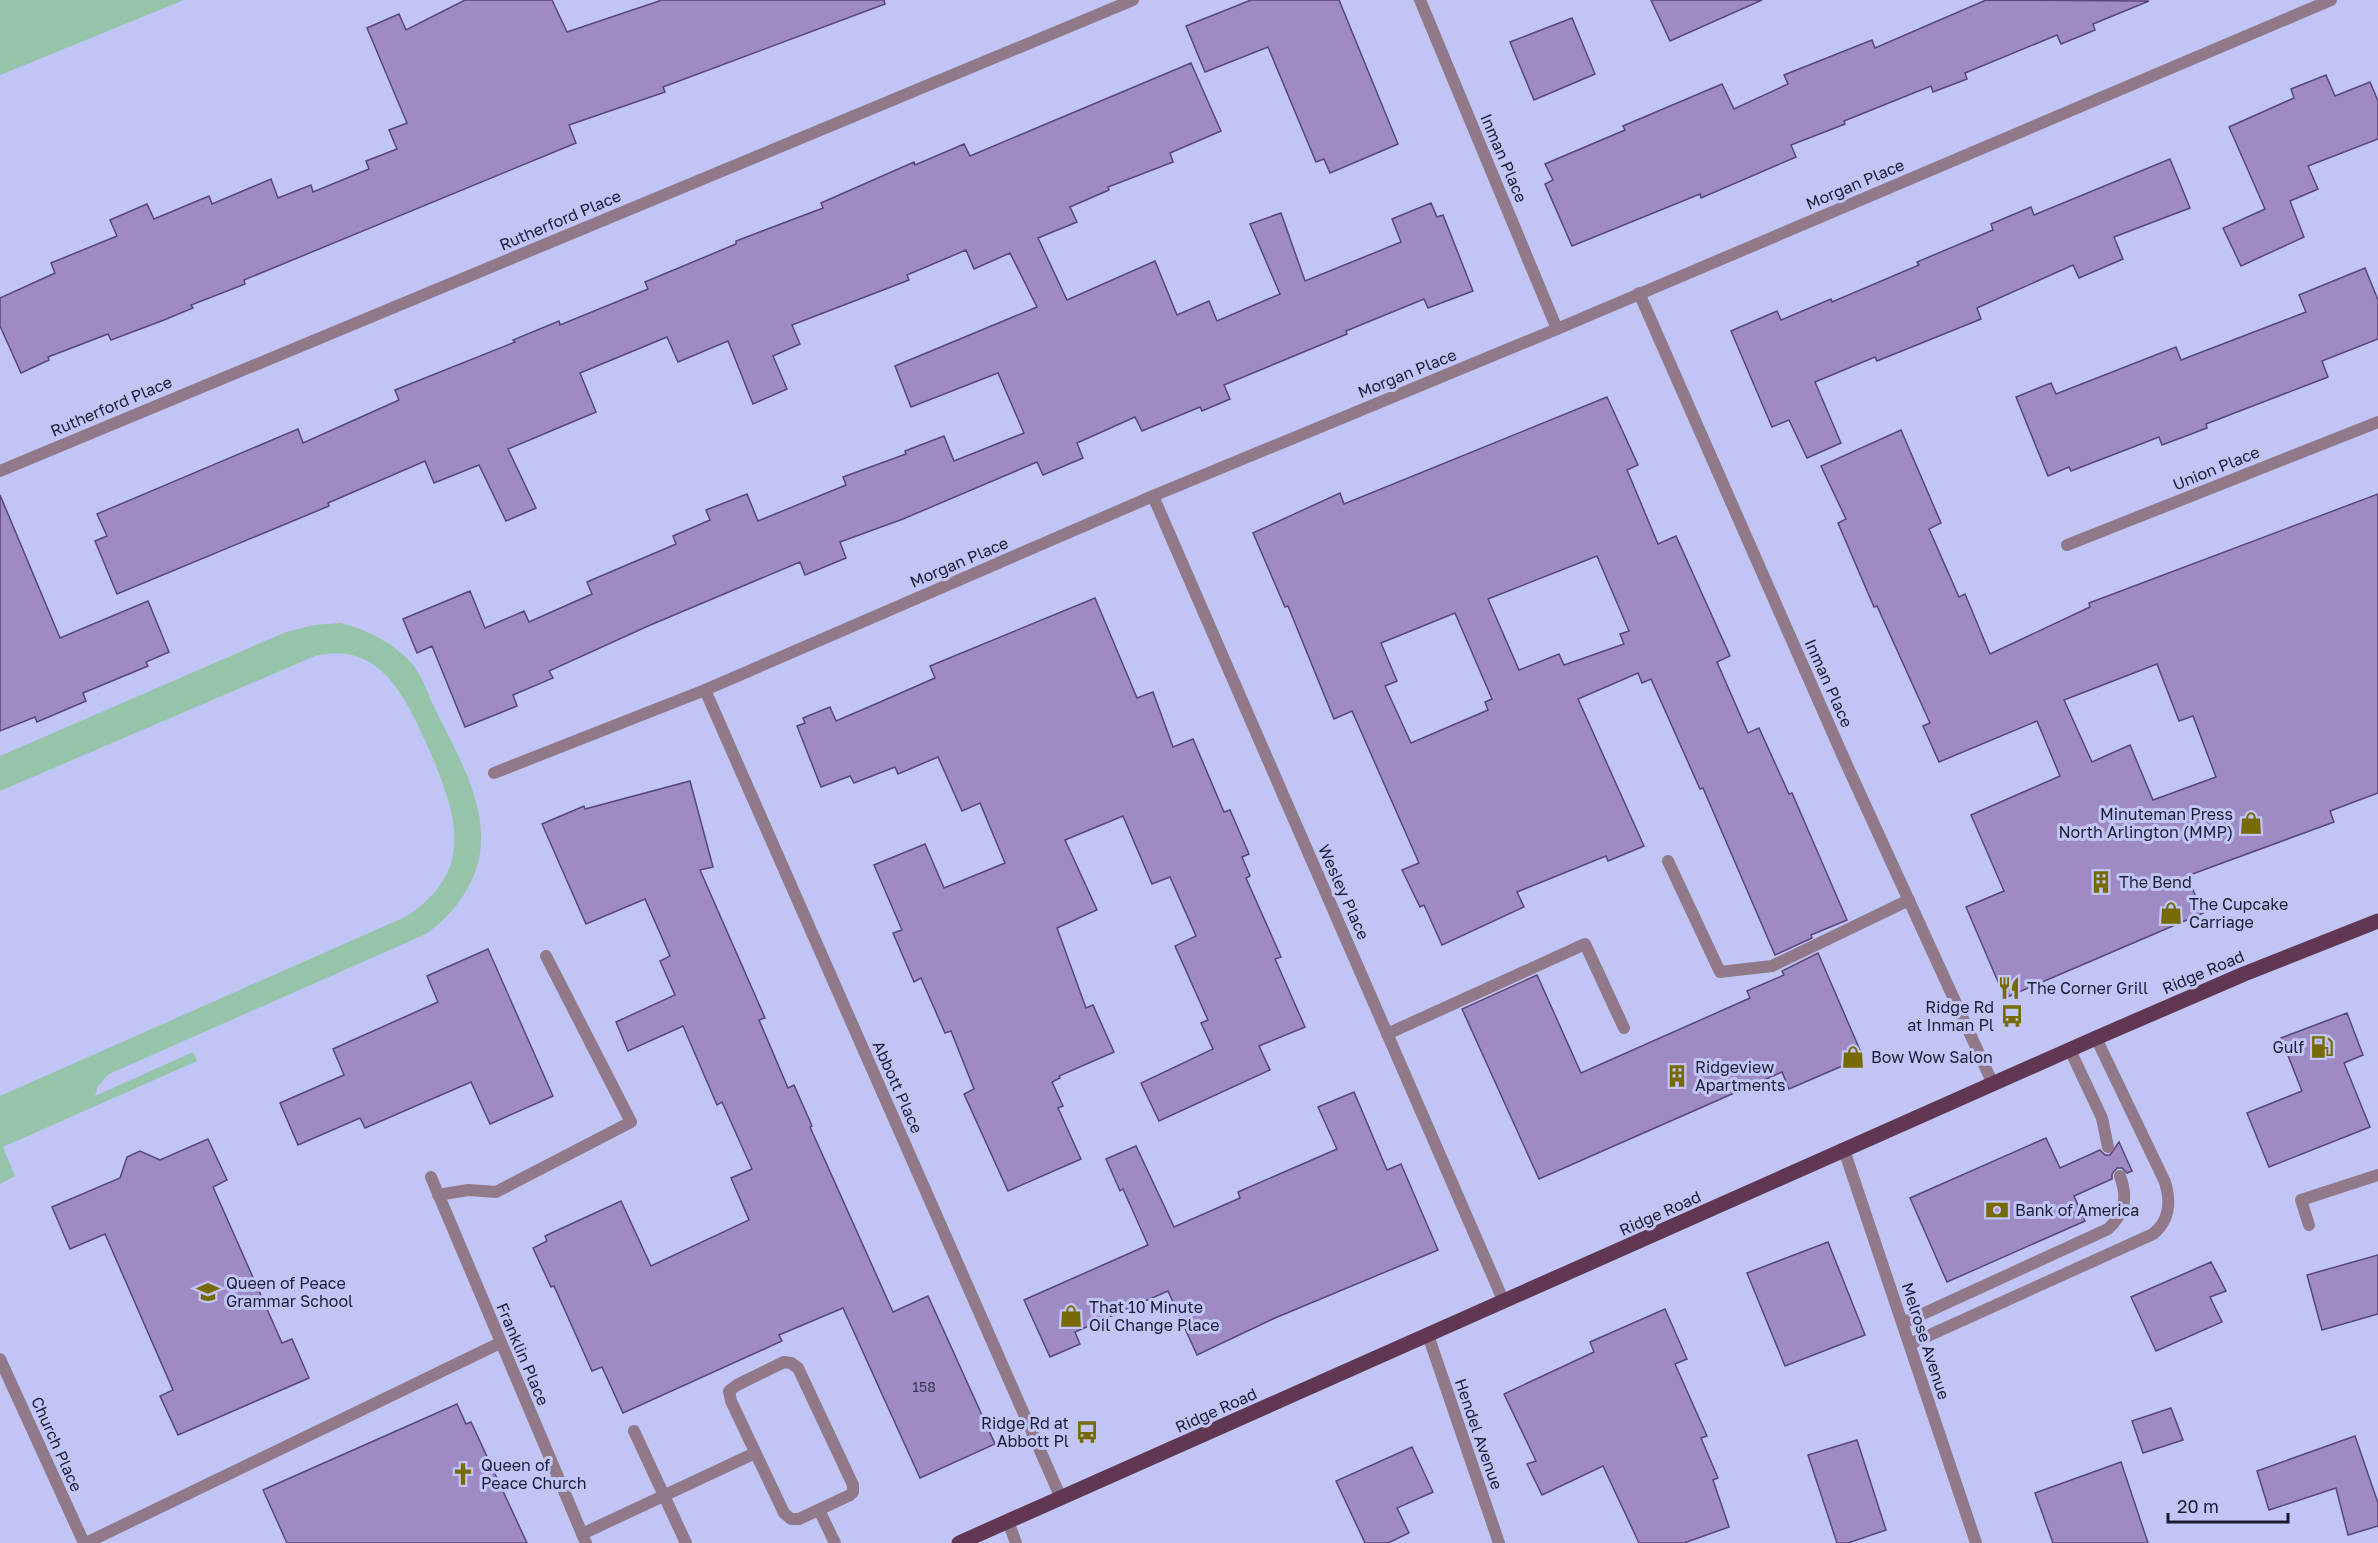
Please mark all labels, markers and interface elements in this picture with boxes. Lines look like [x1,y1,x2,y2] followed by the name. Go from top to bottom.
[1476,111,1532,205] street label: Inman Place
[1803,154,1907,214] street label: Morgan Place
[496,185,624,255] street label: Rutherford Place
[1355,344,1459,402] street label: Morgan Place
[47,371,175,441] street label: Rutherford Place
[2170,442,2262,494] street label: Union Place
[907,532,1011,592] street label: Morgan Place
[1801,636,1857,730] street label: Inman Place
[2058,804,2233,842] place label: Minuteman Press North Arlington (MMP)
[2238,810,2264,836] shop icon: Minuteman Press North Arlington (MMP)
[1314,841,1374,943] street label: Wesley Place
[2088,869,2114,895] building icon: The Bend
[2119,872,2192,892] place label: The Bend
[2189,894,2288,932] place label: The Cupcake Carriage
[2158,900,2184,926] shop icon: The Cupcake Carriage
[2159,946,2247,998] street label: Ridge Road
[1996,975,2022,1001] restaurant icon: The Corner Grill
[2027,978,2148,998] place label: The Corner Grill
[1907,997,1994,1035] place label: Ridge Rd at Inman Pl
[1999,1003,2025,1029] bus stop icon: Ridge Rd at Inman Pl
[2309,1034,2335,1060] fuel station icon: Gulf
[2272,1037,2304,1057] place label: Gulf
[869,1038,927,1136] street label: Abbott Place
[1840,1044,1866,1070] shop icon: Bow Wow Salon
[1871,1047,1993,1067] place label: Bow Wow Salon
[1695,1057,1786,1095] place label: Ridgeview Apartments
[1664,1063,1690,1089] building icon: Ridgeview Apartments
[1616,1186,1704,1240] street label: Ridge Road
[1984,1197,2010,1223] bank icon: Bank of America
[2015,1200,2139,1220] place label: Bank of America
[226,1273,353,1311] place label: Queen of Peace Grammar School
[195,1279,221,1305] school or university icon: Queen of Peace Grammar School
[1898,1280,1954,1402] street label: Melrose Avenue
[1089,1297,1220,1335] place label: That 10 Minute Oil Change Place
[492,1300,554,1408] street label: Franklin Place
[1058,1303,1084,1329] shop icon: That 10 Minute Oil Change Place
[1451,1376,1507,1492] street label: Hendel Avenue
[912,1378,936,1395] house number: 158
[1172,1383,1260,1437] street label: Ridge Road
[27,1393,87,1495] street label: Church Place
[981,1413,1069,1451] place label: Ridge Rd at Abbott Pl
[1074,1419,1100,1445] bus stop icon: Ridge Rd at Abbott Pl
[481,1455,587,1493] place label: Queen of Peace Church
[450,1461,476,1487] church icon: Queen of Peace Church
[2168,1486,2288,1524] scale bar
[2177,1495,2219,1517] text: 20 m

